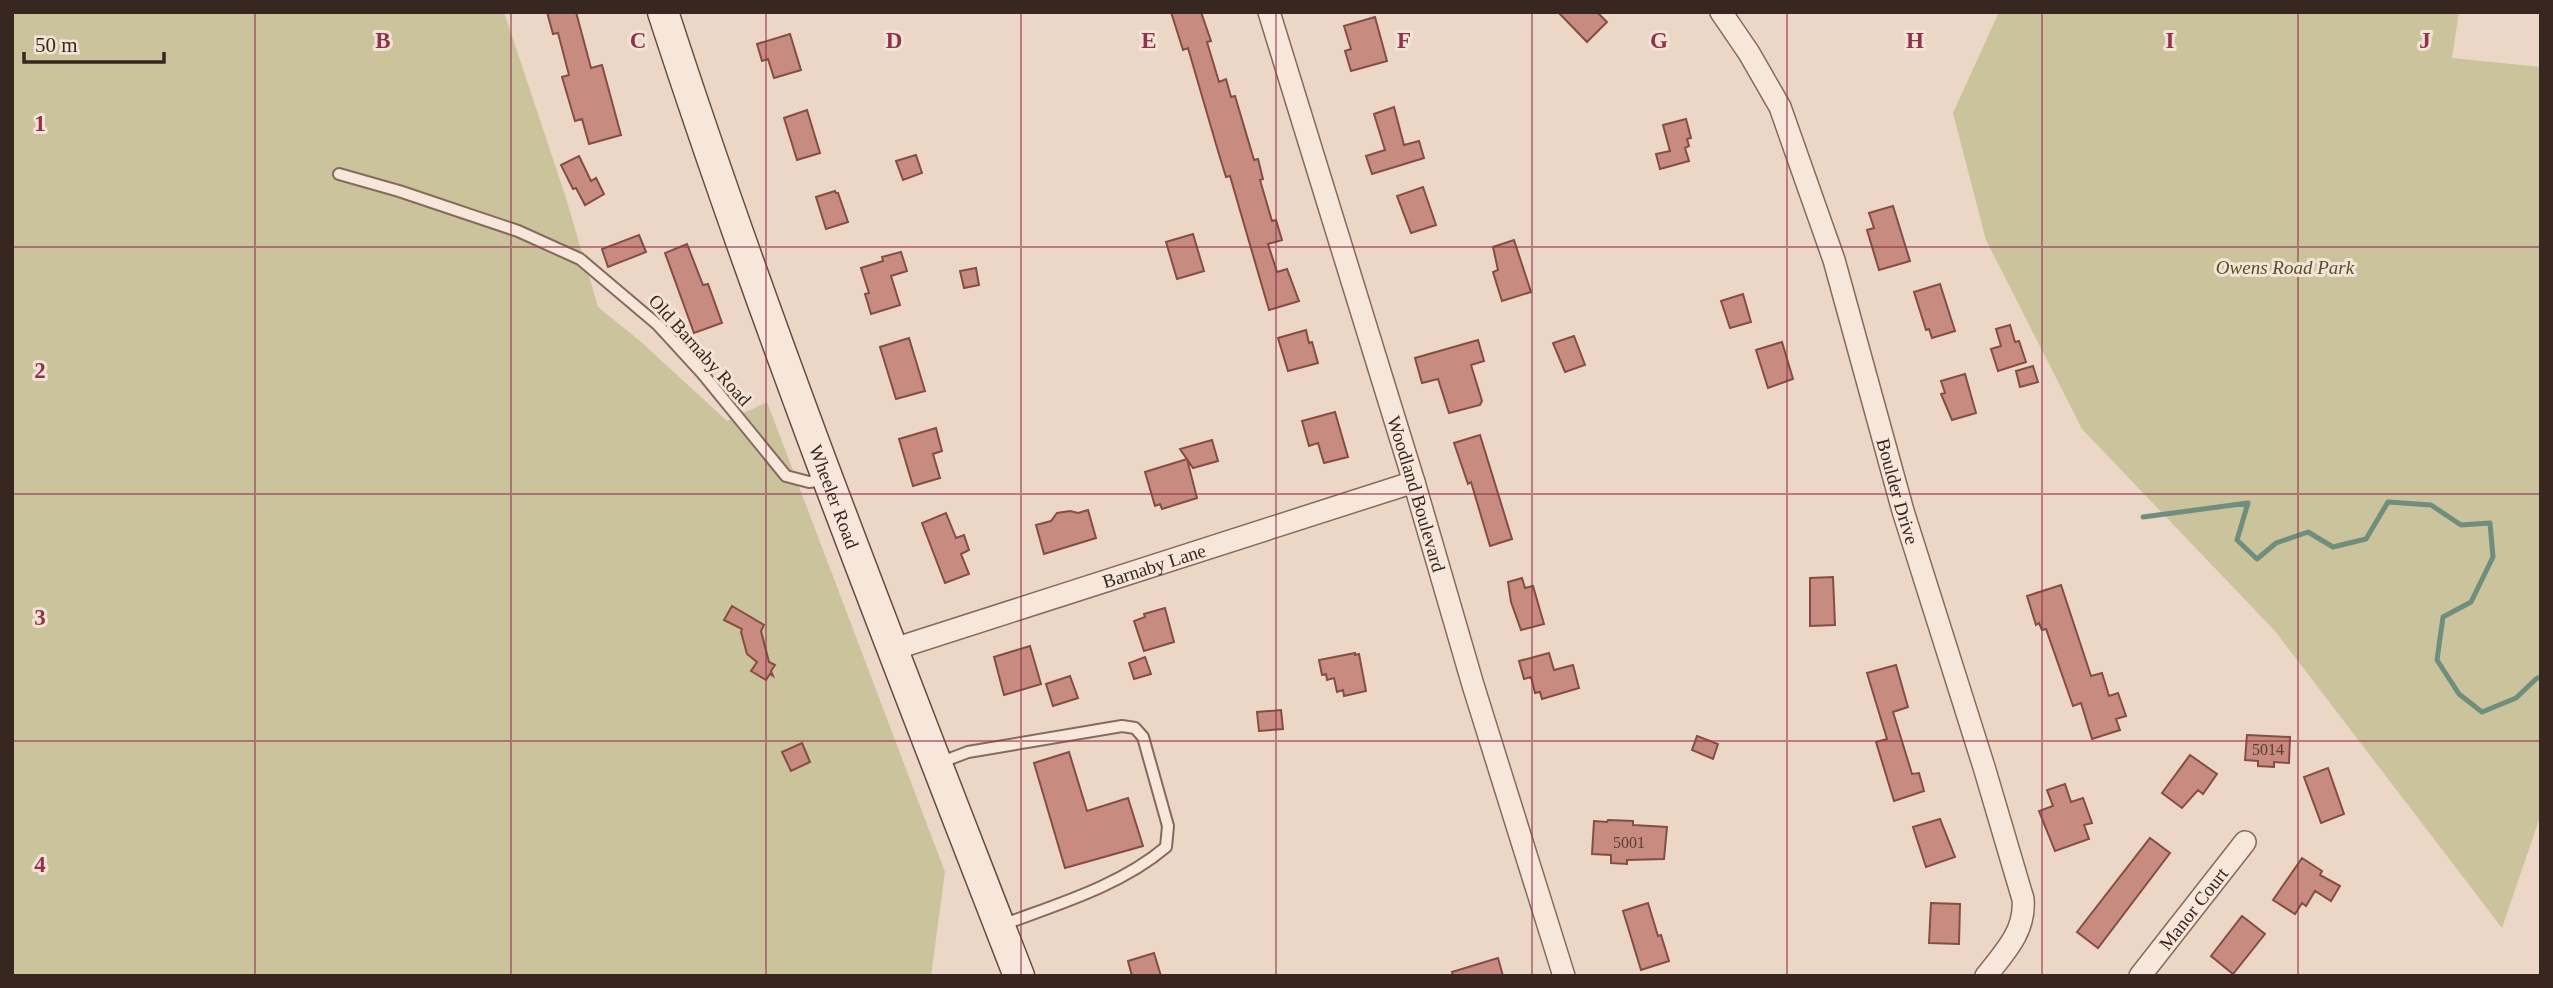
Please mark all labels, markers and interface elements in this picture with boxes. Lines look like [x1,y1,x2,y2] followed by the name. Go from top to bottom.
[24,21,164,65] scale bar
[375,28,391,53] text: B
[630,28,646,53] text: C
[886,28,902,53] text: D
[1141,28,1157,53] text: E
[1397,28,1411,53] text: F
[1650,28,1668,53] text: G
[1906,28,1924,53] text: H
[2166,28,2175,53] text: I
[2419,28,2431,53] text: J
[35,33,78,57] text: 50 m
[34,111,46,136] text: 1
[2216,257,2355,278] park label: Owens Road Park
[645,290,756,410] street label: Old Barnaby Road
[34,358,46,383] text: 2
[1384,413,1450,575] street label: Woodland Boulevard
[1873,436,1923,547] street label: Boulder Drive
[805,442,864,552] street label: Wheeler Road
[1100,539,1208,592] street label: Barnaby Lane
[34,605,46,630] text: 3
[2252,741,2284,758] house number: 5014
[1613,834,1645,851] house number: 5001
[34,852,46,877] text: 4
[2154,862,2232,954] street label: Manor Court

